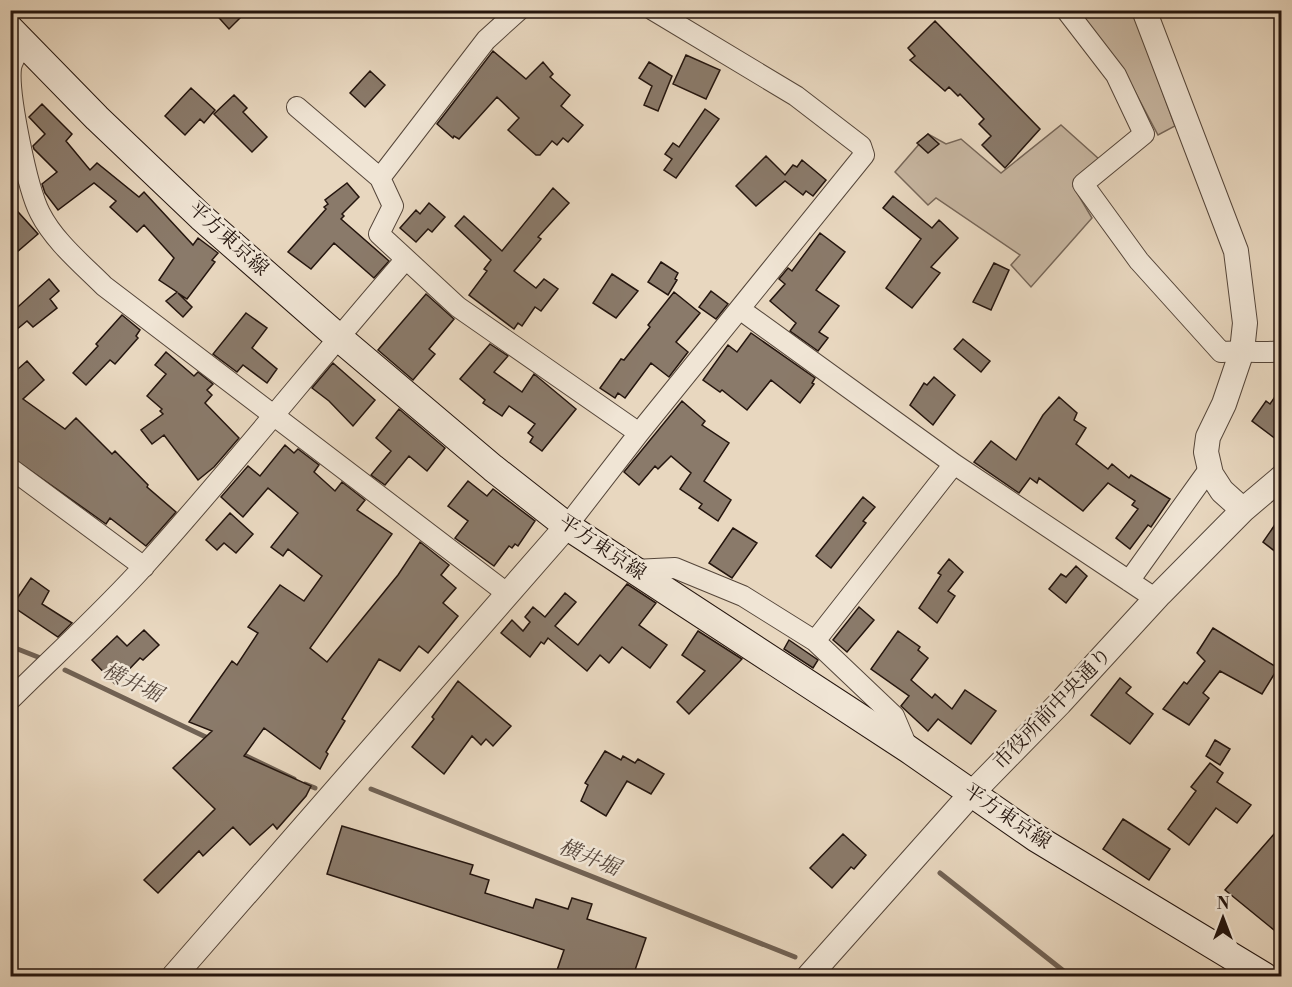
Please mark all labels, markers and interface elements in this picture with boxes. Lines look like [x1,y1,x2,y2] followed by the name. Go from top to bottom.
[182,196,274,282] street label: 平方東京線
[554,510,650,586] street label: 平方東京線
[988,643,1118,775] street label: 市役所前中央通り
[98,658,169,709] water label: 横井堀
[959,779,1055,855] street label: 平方東京線
[555,834,626,883] water label: 横井堀
[1193,888,1253,948] north arrow
[1217,894,1230,914] text: N

